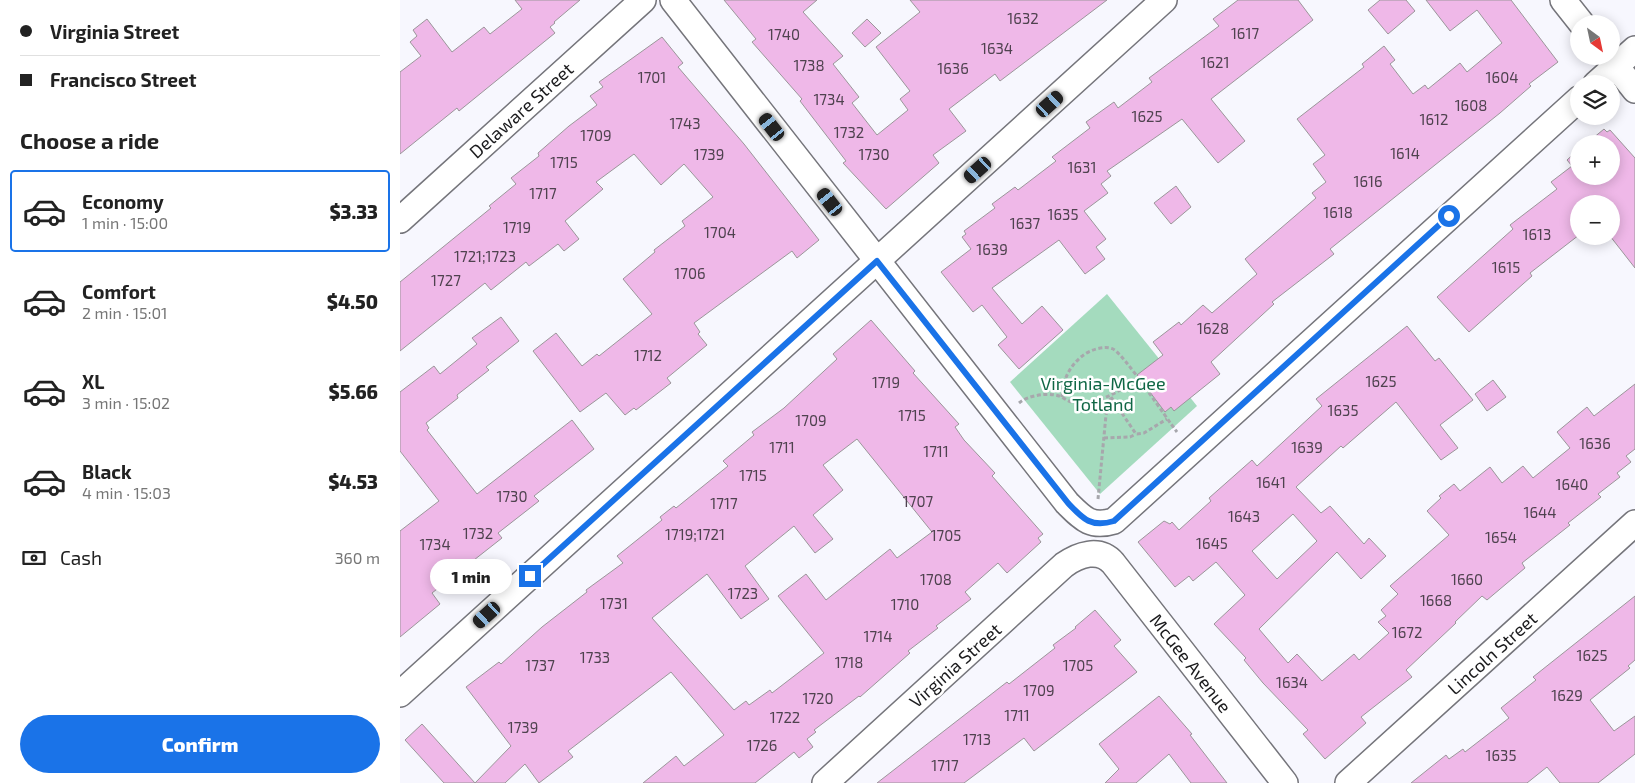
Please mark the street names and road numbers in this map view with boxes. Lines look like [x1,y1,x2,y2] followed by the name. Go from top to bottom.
[465,58,578,162] street label: Delaware Street
[1443,607,1541,699] street label: Lincoln Street
[1146,609,1236,717] street label: McGee Avenue
[905,618,1006,712] street label: Virginia Street

